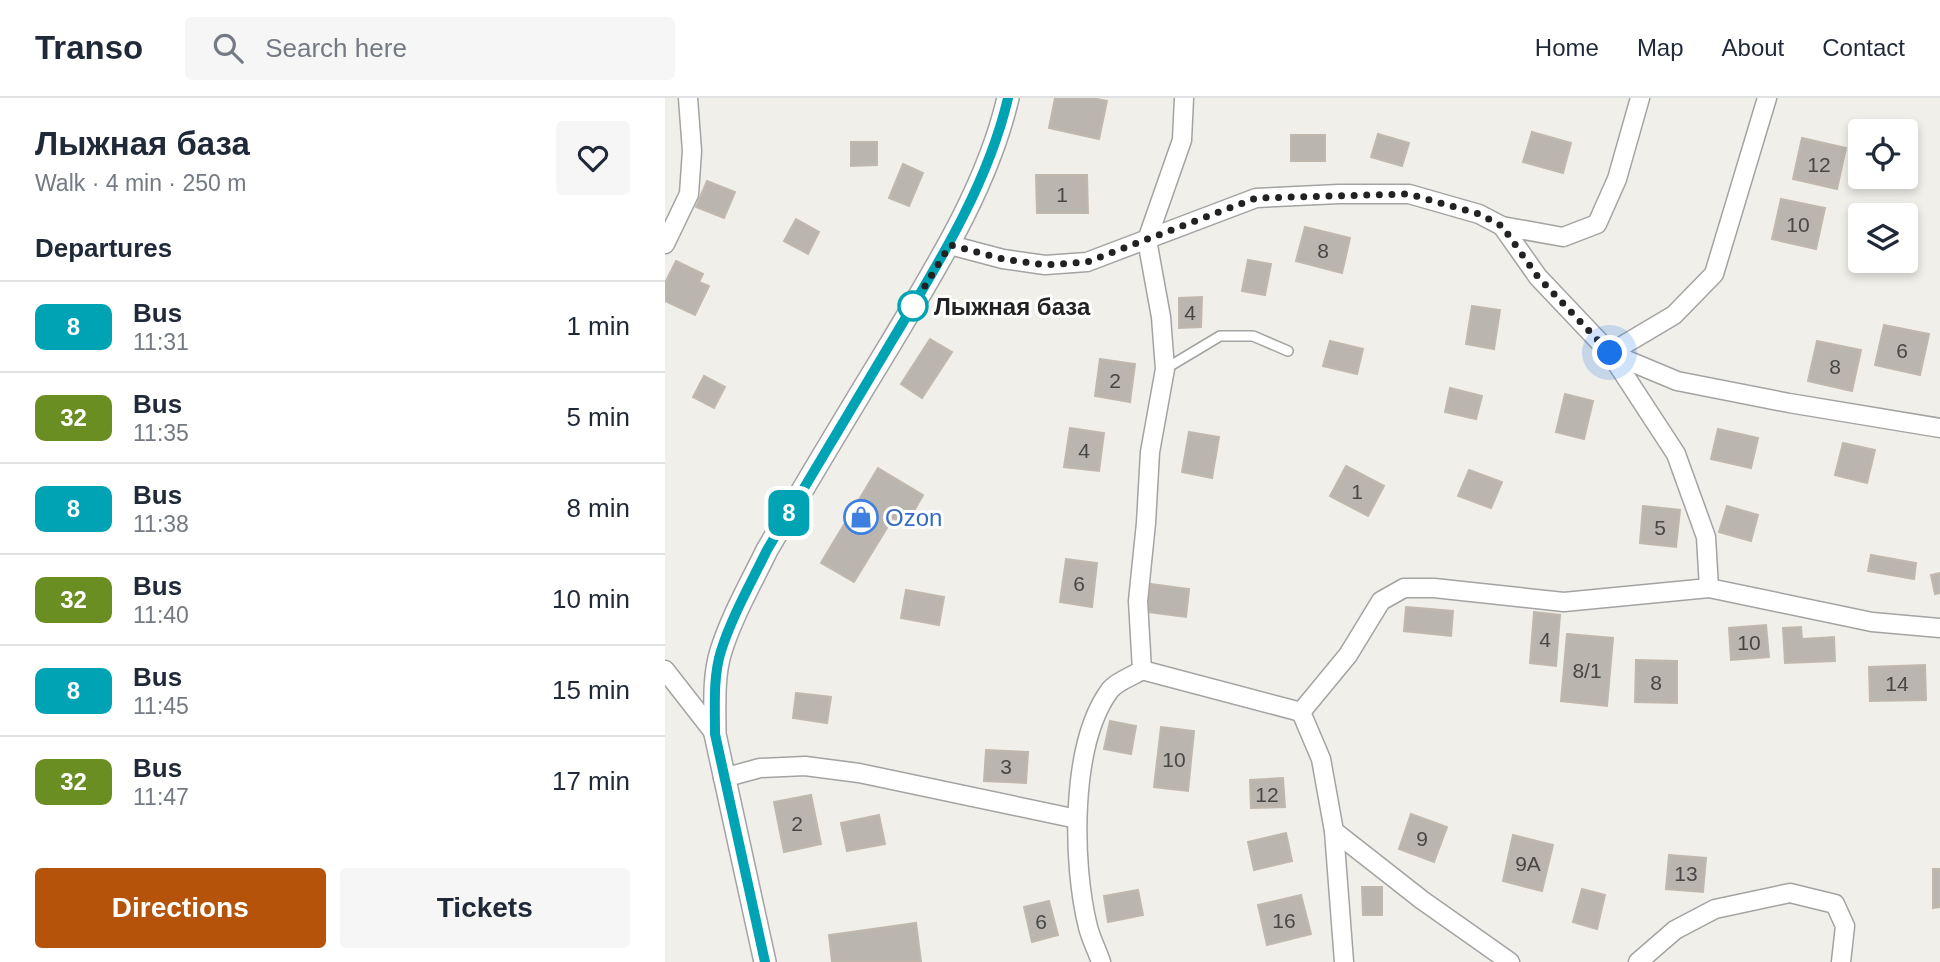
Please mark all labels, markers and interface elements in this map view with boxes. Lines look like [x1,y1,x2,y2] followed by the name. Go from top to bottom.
[185,17,675,80] search box
[35,29,143,66] text: Transo
[209,29,247,67] icon: search
[265,33,407,63] text: Search here
[1535,34,1599,61] text: Home
[1637,34,1684,61] text: Map
[1722,34,1784,61] text: About
[1822,34,1905,61] text: Contact
[1848,119,1918,273] map controls
[1848,119,1918,189] button: locate
[556,121,630,195] button: heart
[35,125,250,162] text: Лыжная база
[1807,153,1831,176] house number: 12
[35,170,246,196] text: Walk · 4 min · 250 m
[1056,183,1068,206] house number: 1
[1848,203,1918,273] button: layers
[1786,213,1810,236] house number: 10
[35,233,172,263] text: Departures
[1317,239,1329,262] house number: 8
[898,291,928,321] marker: Лыжная база
[934,293,1091,320] place label: Лыжная база
[133,298,182,328] text: Bus
[1184,301,1196,324] house number: 4
[566,311,630,341] text: 1 min
[67,313,80,340] text: 8
[133,329,189,355] text: 11:31
[1592,335,1627,370] your location
[1896,339,1908,362] house number: 6
[1829,355,1841,378] house number: 8
[1109,369,1121,392] house number: 2
[133,389,182,419] text: Bus
[566,402,630,432] text: 5 min
[60,404,87,431] text: 32
[133,420,189,446] text: 11:35
[1078,439,1090,462] house number: 4
[133,480,182,510] text: Bus
[1351,480,1363,503] house number: 1
[766,490,812,536] line badge: 8
[566,493,630,523] text: 8 min
[67,495,80,522] text: 8
[842,498,880,536] shop icon: Ozon
[782,499,796,526] text: 8
[885,504,942,531] place label: Ozon
[133,511,189,537] text: 11:38
[1654,516,1666,539] house number: 5
[133,571,182,601] text: Bus
[1073,572,1085,595] house number: 6
[552,584,630,614] text: 10 min
[60,586,87,613] text: 32
[133,602,189,628] text: 11:40
[1539,628,1551,651] house number: 4
[1737,631,1761,654] house number: 10
[1572,659,1602,682] house number: 8/1
[133,662,182,692] text: Bus
[1650,671,1662,694] house number: 8
[1885,672,1909,695] house number: 14
[552,675,630,705] text: 15 min
[67,677,80,704] text: 8
[133,693,189,719] text: 11:45
[1162,748,1186,771] house number: 10
[133,753,182,783] text: Bus
[1000,755,1012,778] house number: 3
[552,766,630,796] text: 17 min
[60,768,87,795] text: 32
[1255,783,1279,806] house number: 12
[133,784,189,810] text: 11:47
[791,812,803,835] house number: 2
[1416,827,1428,850] house number: 9
[1515,852,1541,875] house number: 9А
[1674,862,1698,885] house number: 13
[35,868,326,948] button: Directions
[340,868,630,948] button: Tickets
[1272,909,1296,932] house number: 16
[1035,910,1047,933] house number: 6

